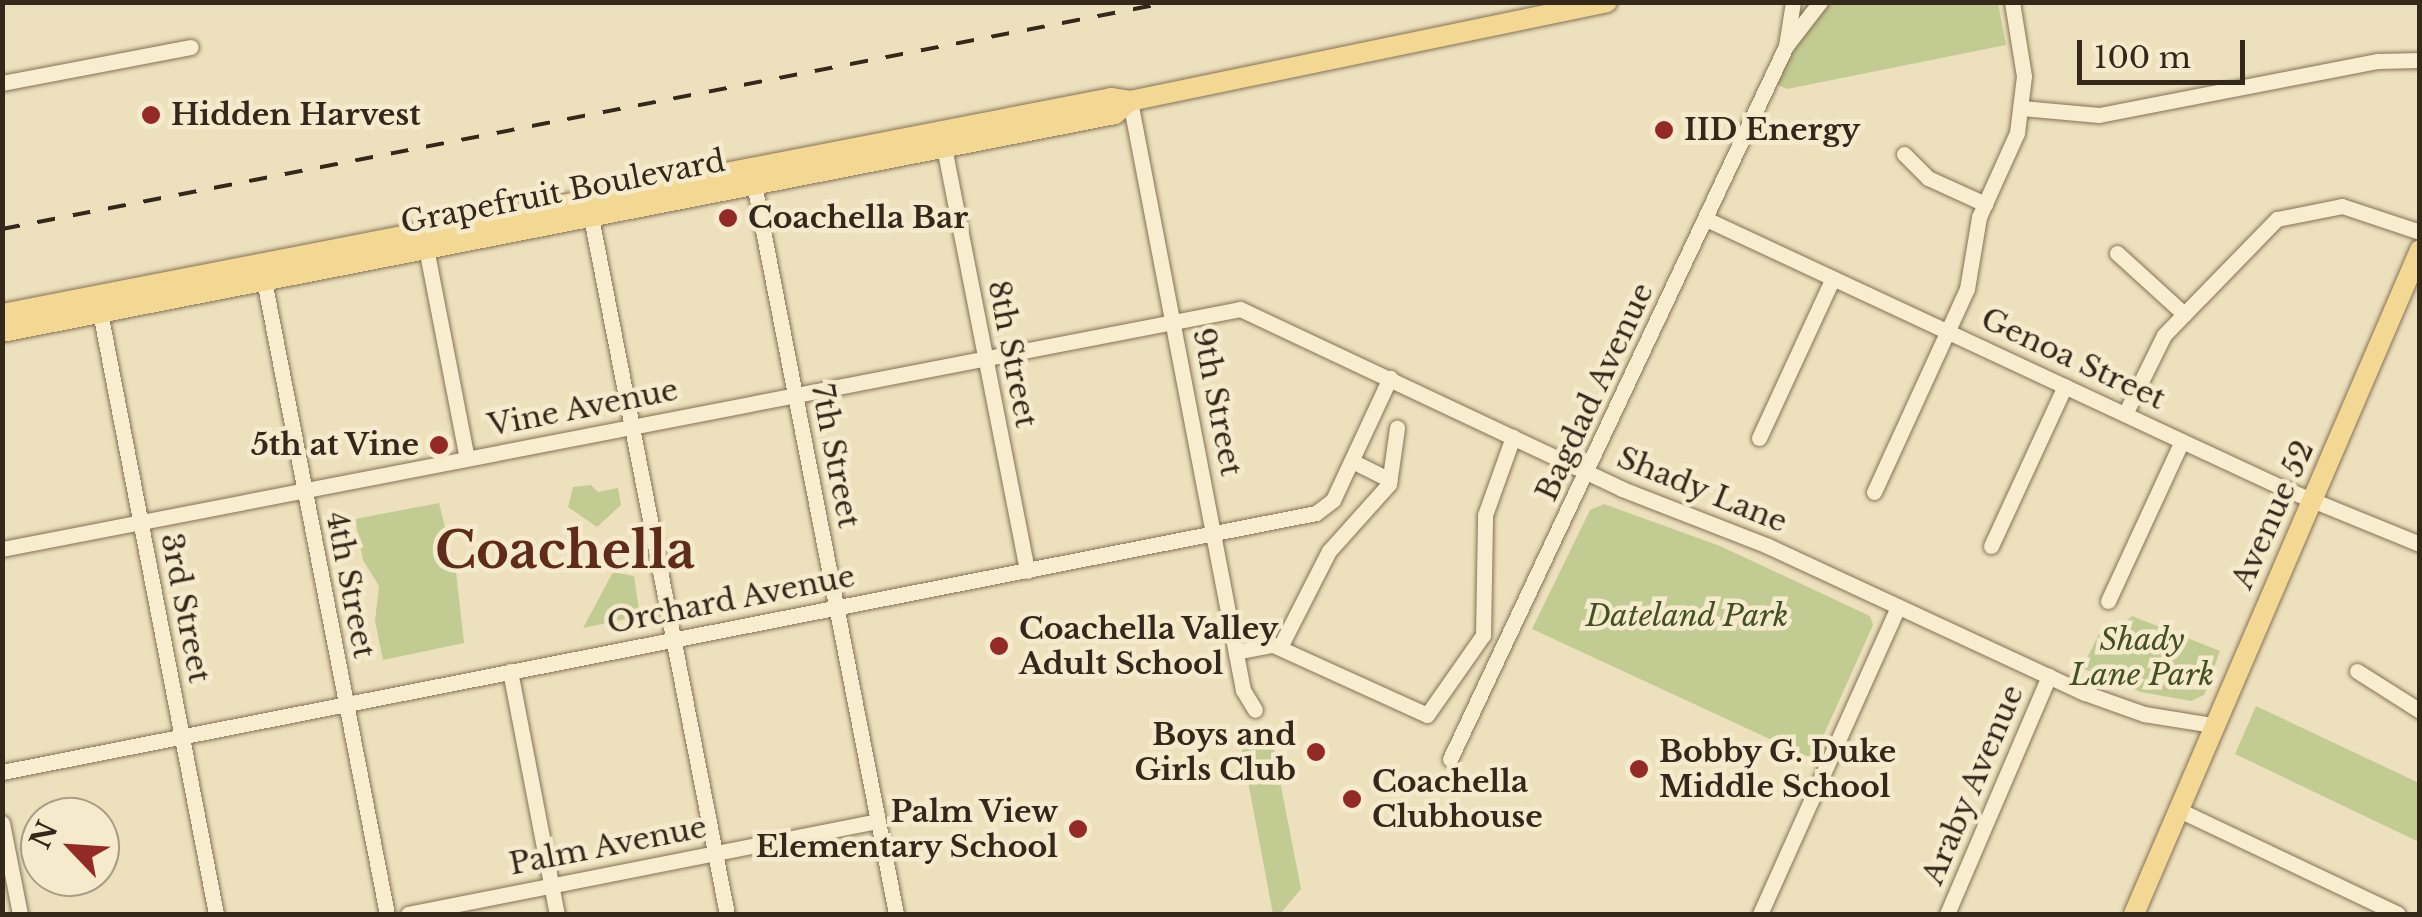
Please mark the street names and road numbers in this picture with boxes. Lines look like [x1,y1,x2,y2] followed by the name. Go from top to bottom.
[398,143,728,241] street label: Grapefruit Boulevard
[980,277,1044,431] street label: 8th Street
[1529,277,1661,507] street label: Bagdad Avenue
[1975,301,2171,417] street label: Genoa Street
[1185,325,1249,479] street label: 9th Street
[484,372,682,444] street label: Vine Avenue
[803,381,867,531] street label: 7th Street
[2224,435,2322,595] street label: Avenue 52
[1611,439,1793,541] street label: Shady Lane
[318,509,382,661] street label: 4th Street
[153,530,217,686] street label: 3rd Street
[603,558,859,642] street label: Orchard Avenue
[1914,679,2032,891] street label: Araby Avenue
[506,809,710,883] street label: Palm Avenue

